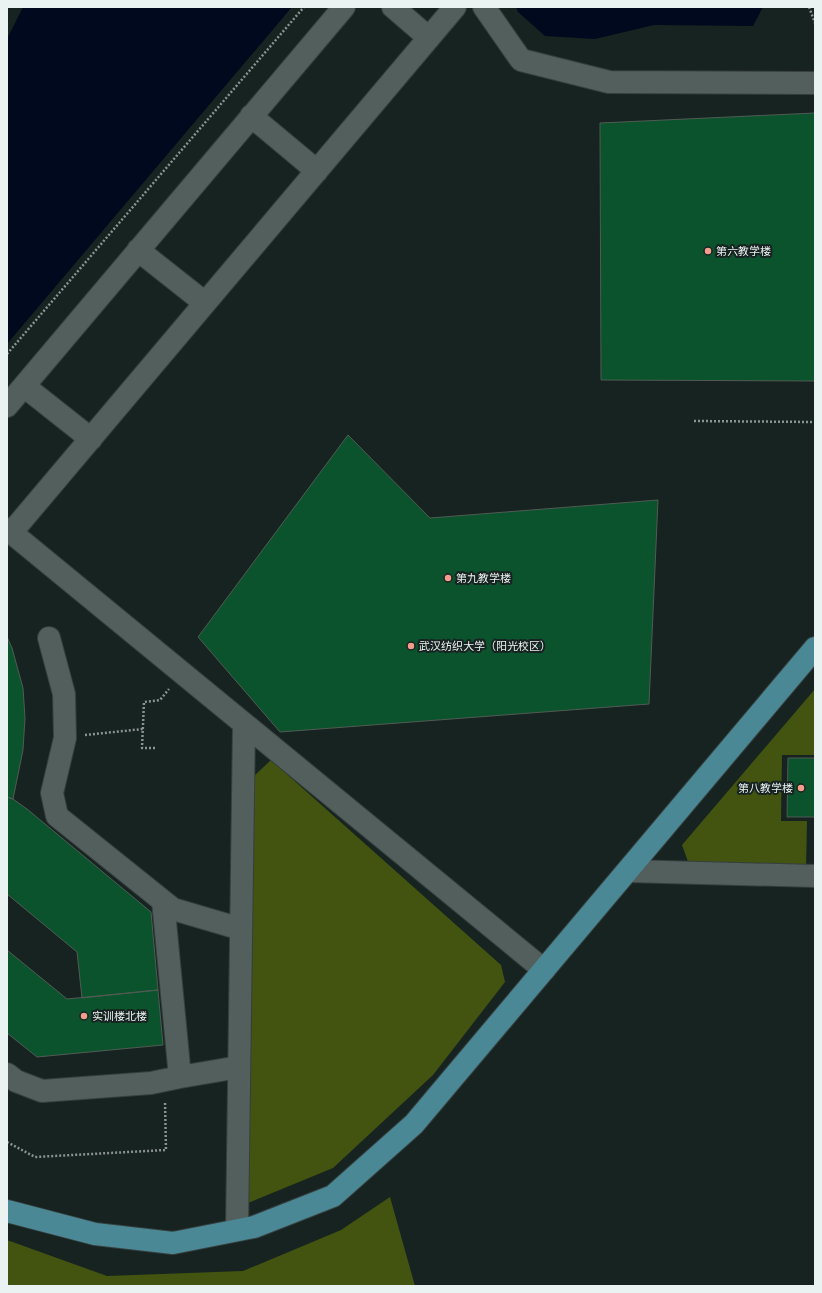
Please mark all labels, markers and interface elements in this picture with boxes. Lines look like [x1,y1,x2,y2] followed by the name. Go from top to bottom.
[716,244,771,259] place label: 第六教学楼
[703,246,713,256] marker: 第六教学楼
[456,571,511,586] place label: 第九教学楼
[443,573,453,583] marker: 第九教学楼
[419,639,551,654] place label: 武汉纺织大学（阳光校区）
[406,641,416,651] marker: 武汉纺织大学（阳光校区）
[738,781,793,796] place label: 第八教学楼
[796,783,806,793] marker: 第八教学楼
[92,1009,147,1024] place label: 实训楼北楼
[79,1011,89,1021] marker: 实训楼北楼

